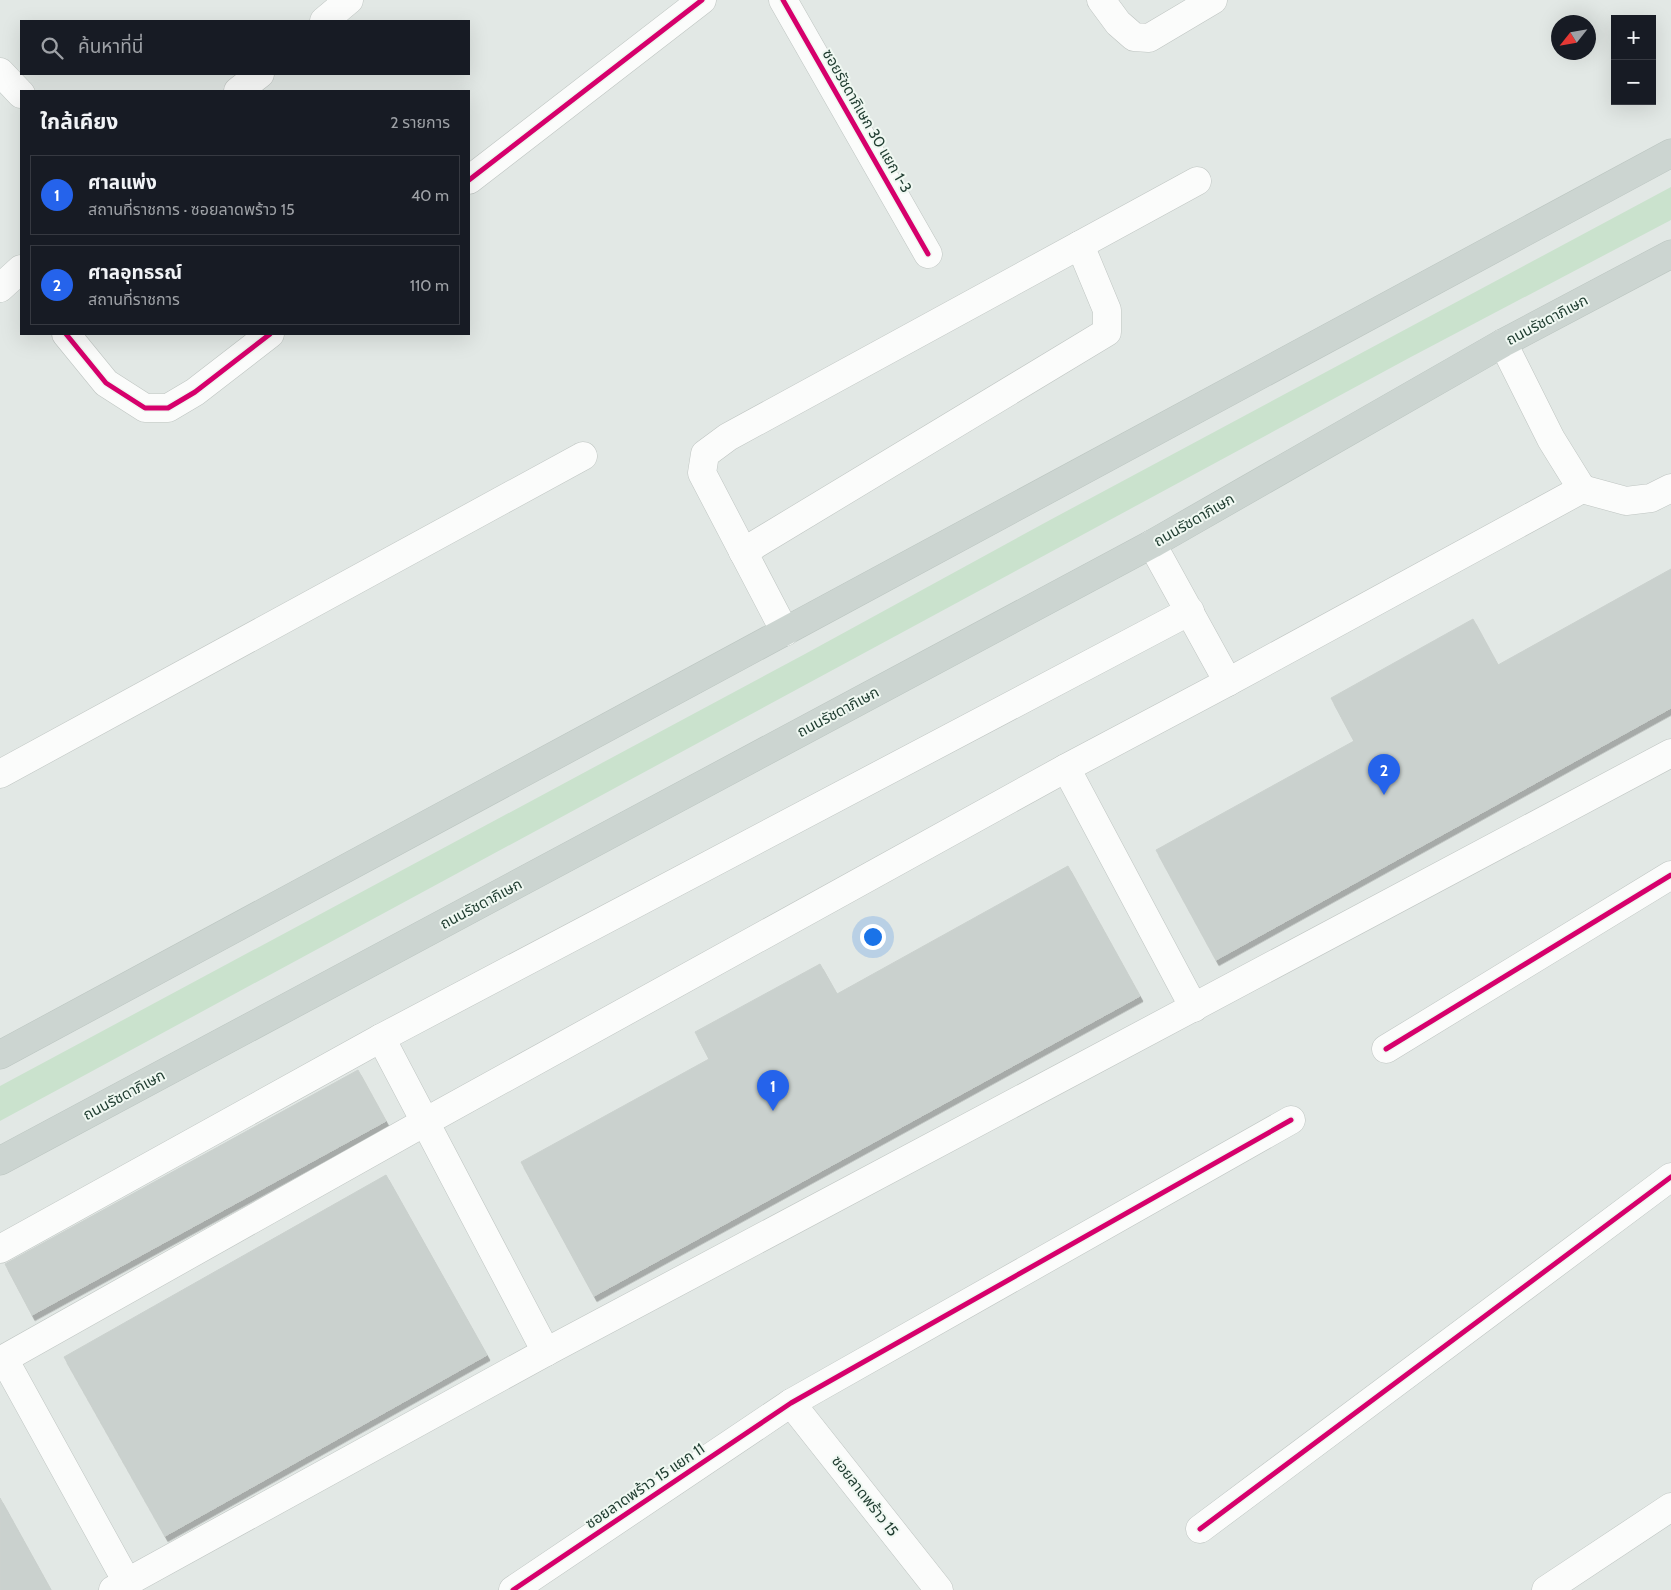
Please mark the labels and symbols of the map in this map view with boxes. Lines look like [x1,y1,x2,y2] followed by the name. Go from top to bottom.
[1551,15,1596,60] north arrow
[819,46,915,196] street label: ซอยรัชดาภิเษก 30 แยก 1-3
[1503,291,1591,349] street label: ถนนรัชดาภิเษก
[1150,490,1238,550] street label: ถนนรัชดาภิเษก
[794,683,882,741] street label: ถนนรัชดาภิเษก
[1368,754,1400,795] pin: 2
[437,875,525,933] street label: ถนนรัชดาภิเษก
[860,924,886,950] your location
[80,1066,168,1124] street label: ถนนรัชดาภิเษก
[757,1070,789,1111] pin: 1
[582,1439,708,1533] street label: ซอยลาดพร้าว 15 แยก 11
[828,1452,902,1540] street label: ซอยลาดพร้าว 15

